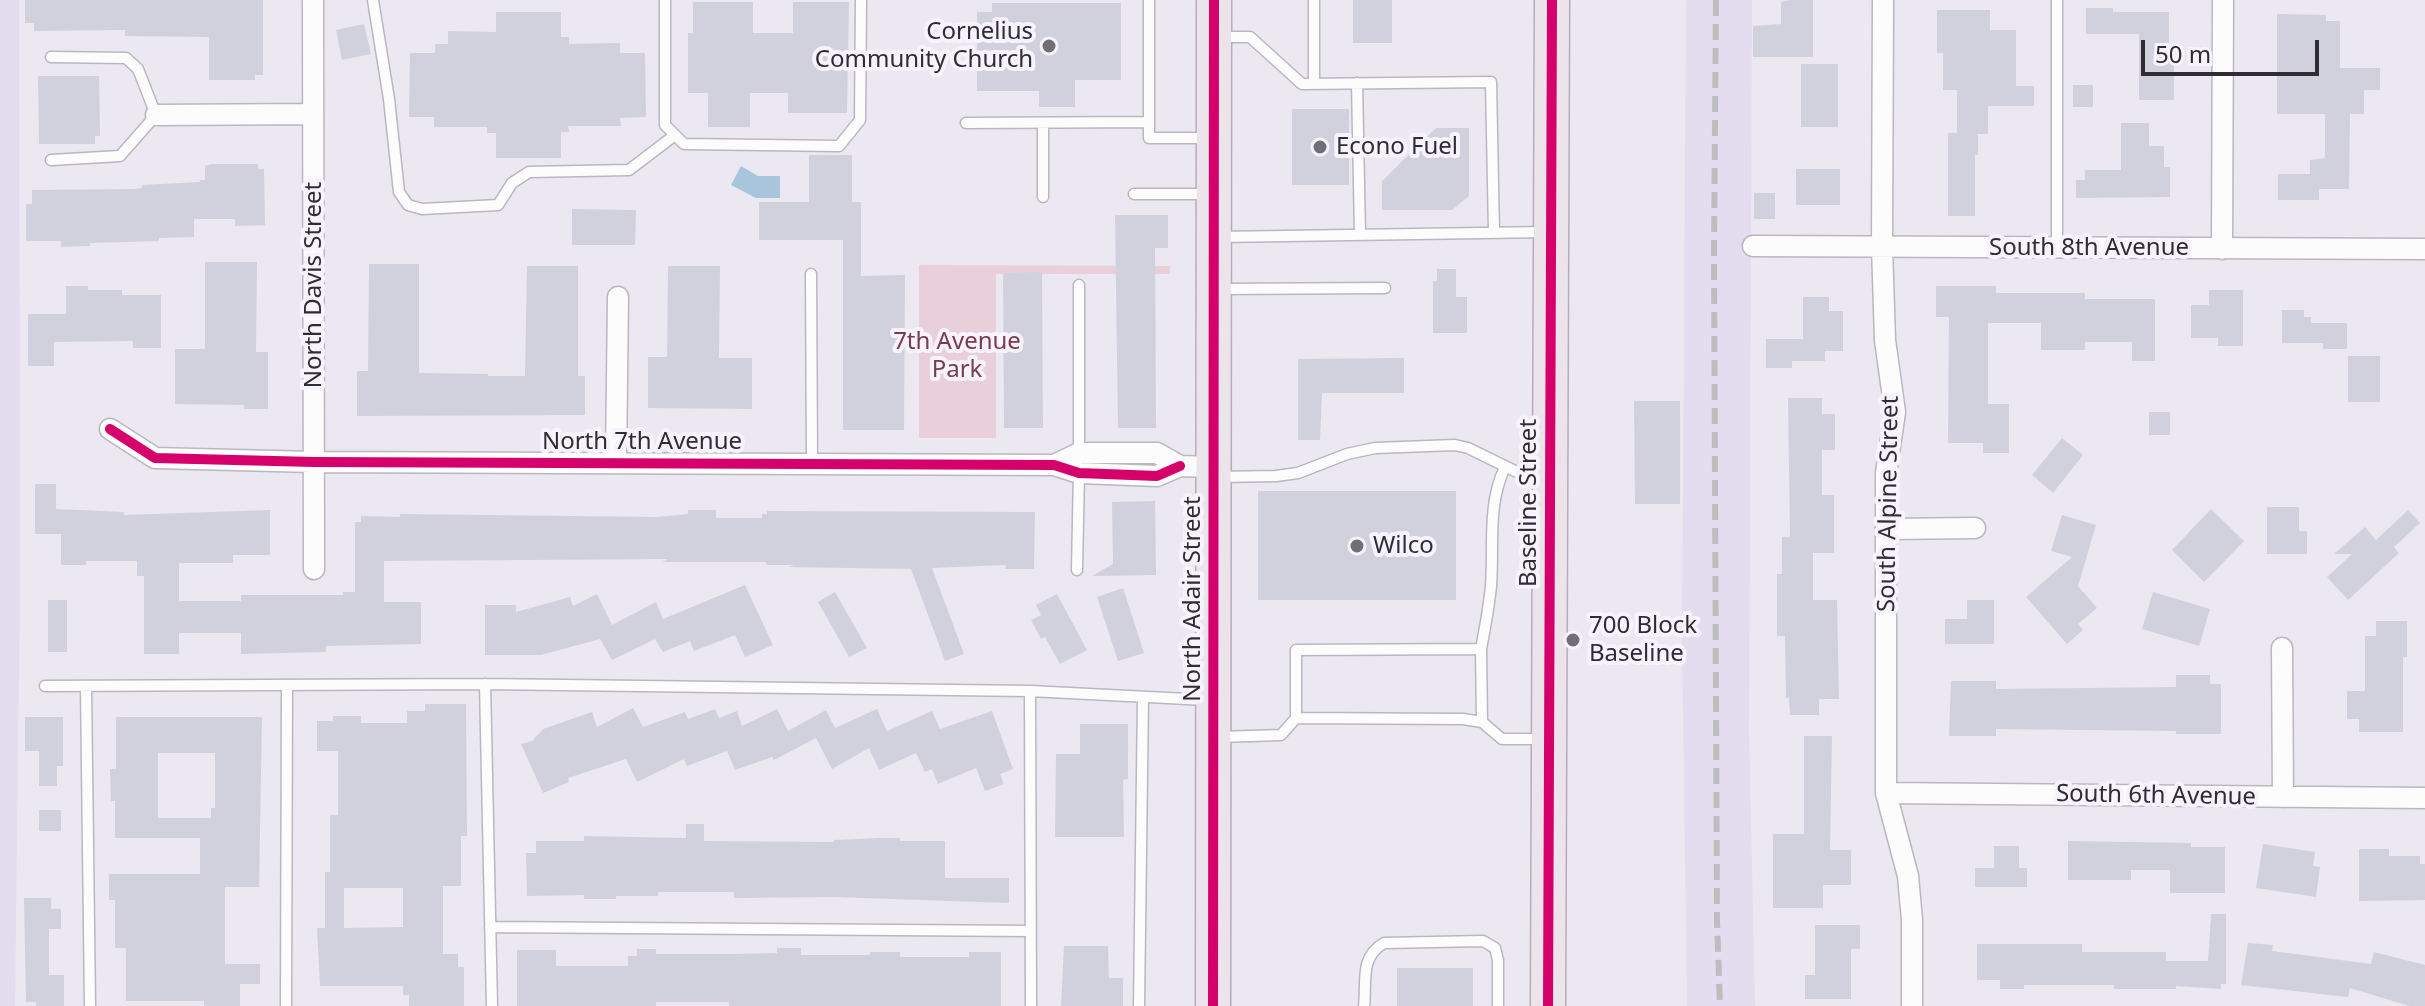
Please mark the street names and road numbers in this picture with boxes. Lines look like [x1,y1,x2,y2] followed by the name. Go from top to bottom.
[300,182,328,388] street label: North Davis Street
[1989,234,2189,262] street label: South 8th Avenue
[1873,396,1905,612] street label: South Alpine Street
[1515,419,1543,587] street label: Baseline Street
[542,428,742,456] street label: North 7th Avenue
[1179,496,1207,702] street label: North Adair Street
[2056,780,2256,812] street label: South 6th Avenue

